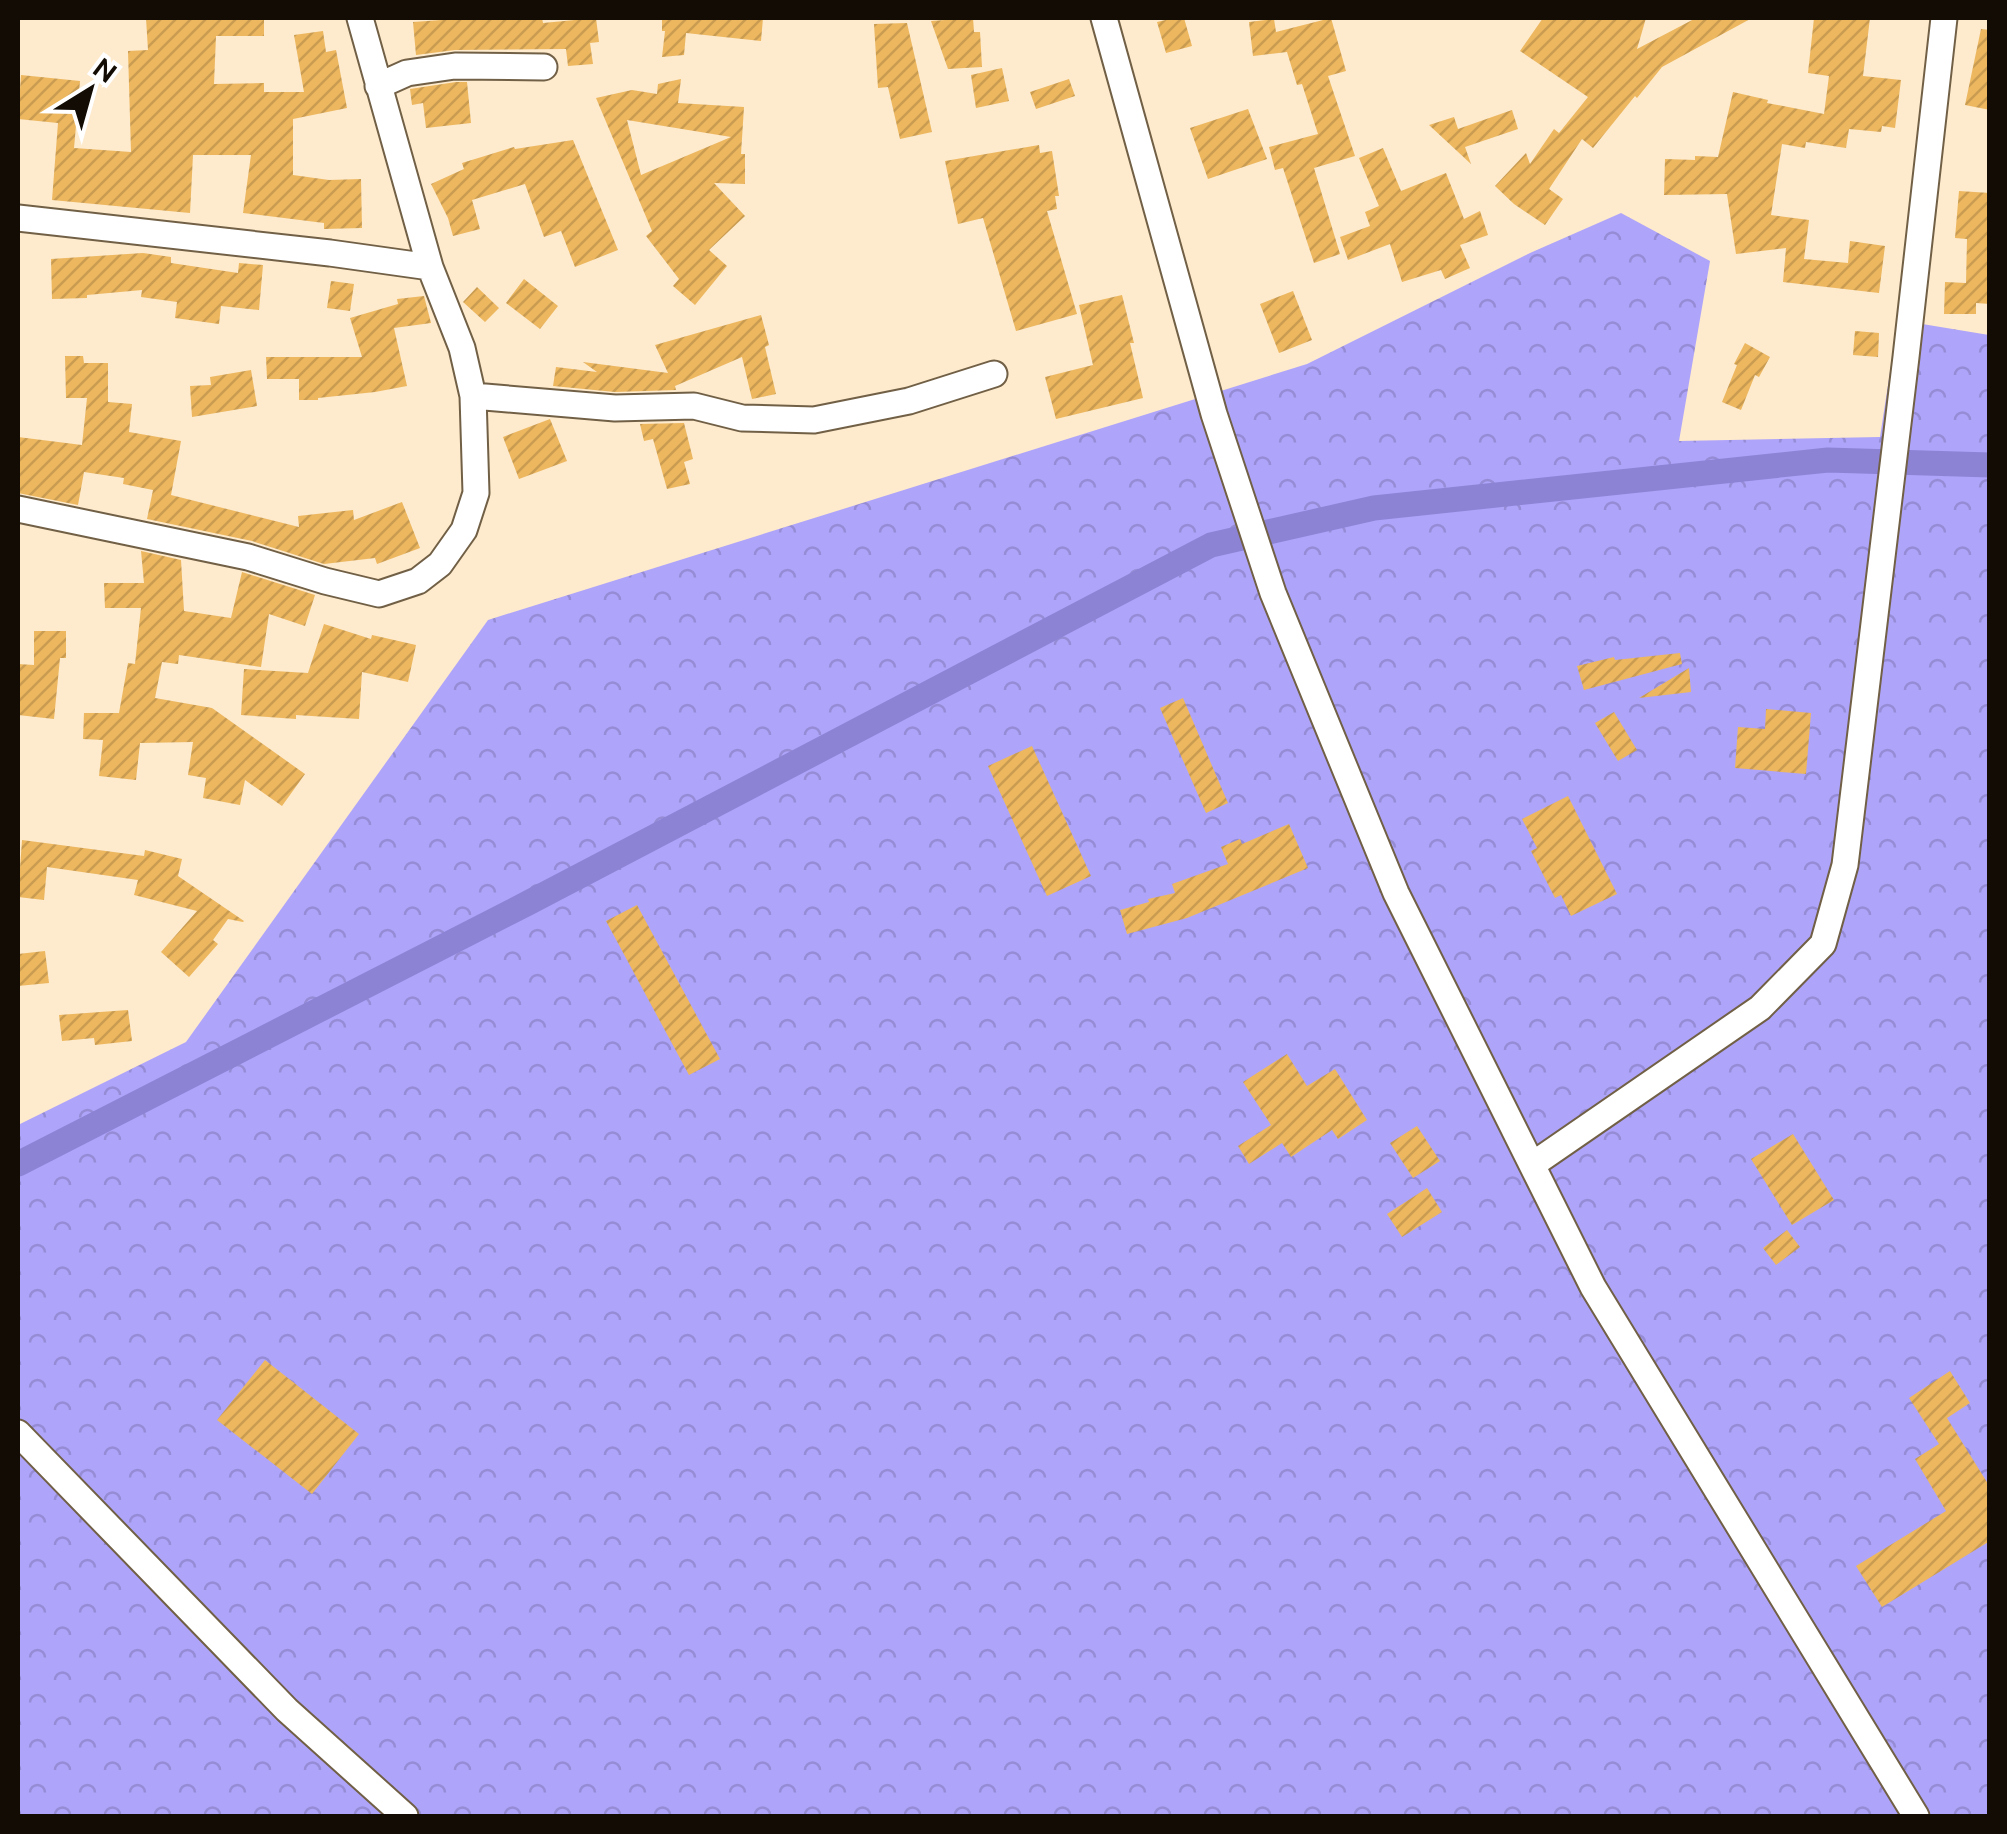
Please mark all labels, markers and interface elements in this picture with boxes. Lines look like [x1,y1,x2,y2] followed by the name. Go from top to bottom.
[40,40,140,140] north arrow
[88,51,123,88] text: N

